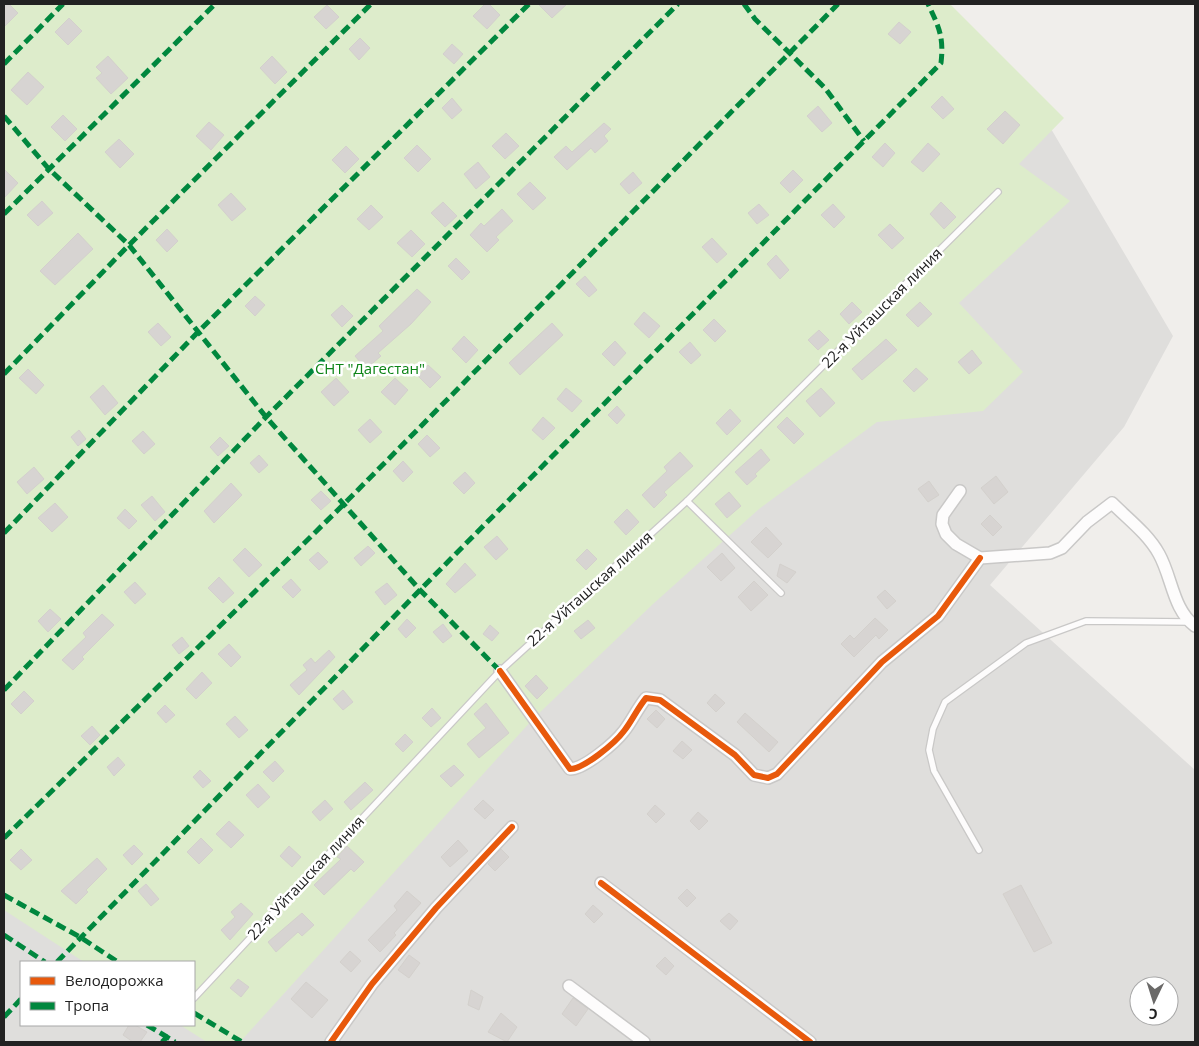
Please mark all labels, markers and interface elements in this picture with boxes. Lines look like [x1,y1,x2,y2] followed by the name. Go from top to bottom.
[817,243,946,372] street label: 22-я Уйташская линия
[315,358,425,378] park label: СНТ "Дагестан"
[522,526,656,650] street label: 22-я Уйташская линия
[242,811,368,944] street label: 22-я Уйташская линия
[20,961,195,1026] legend
[65,970,164,990] text: Велодорожка
[1129,976,1179,1026] north arrow
[65,995,109,1015] text: Тропа
[1148,1005,1158,1024] text: С

